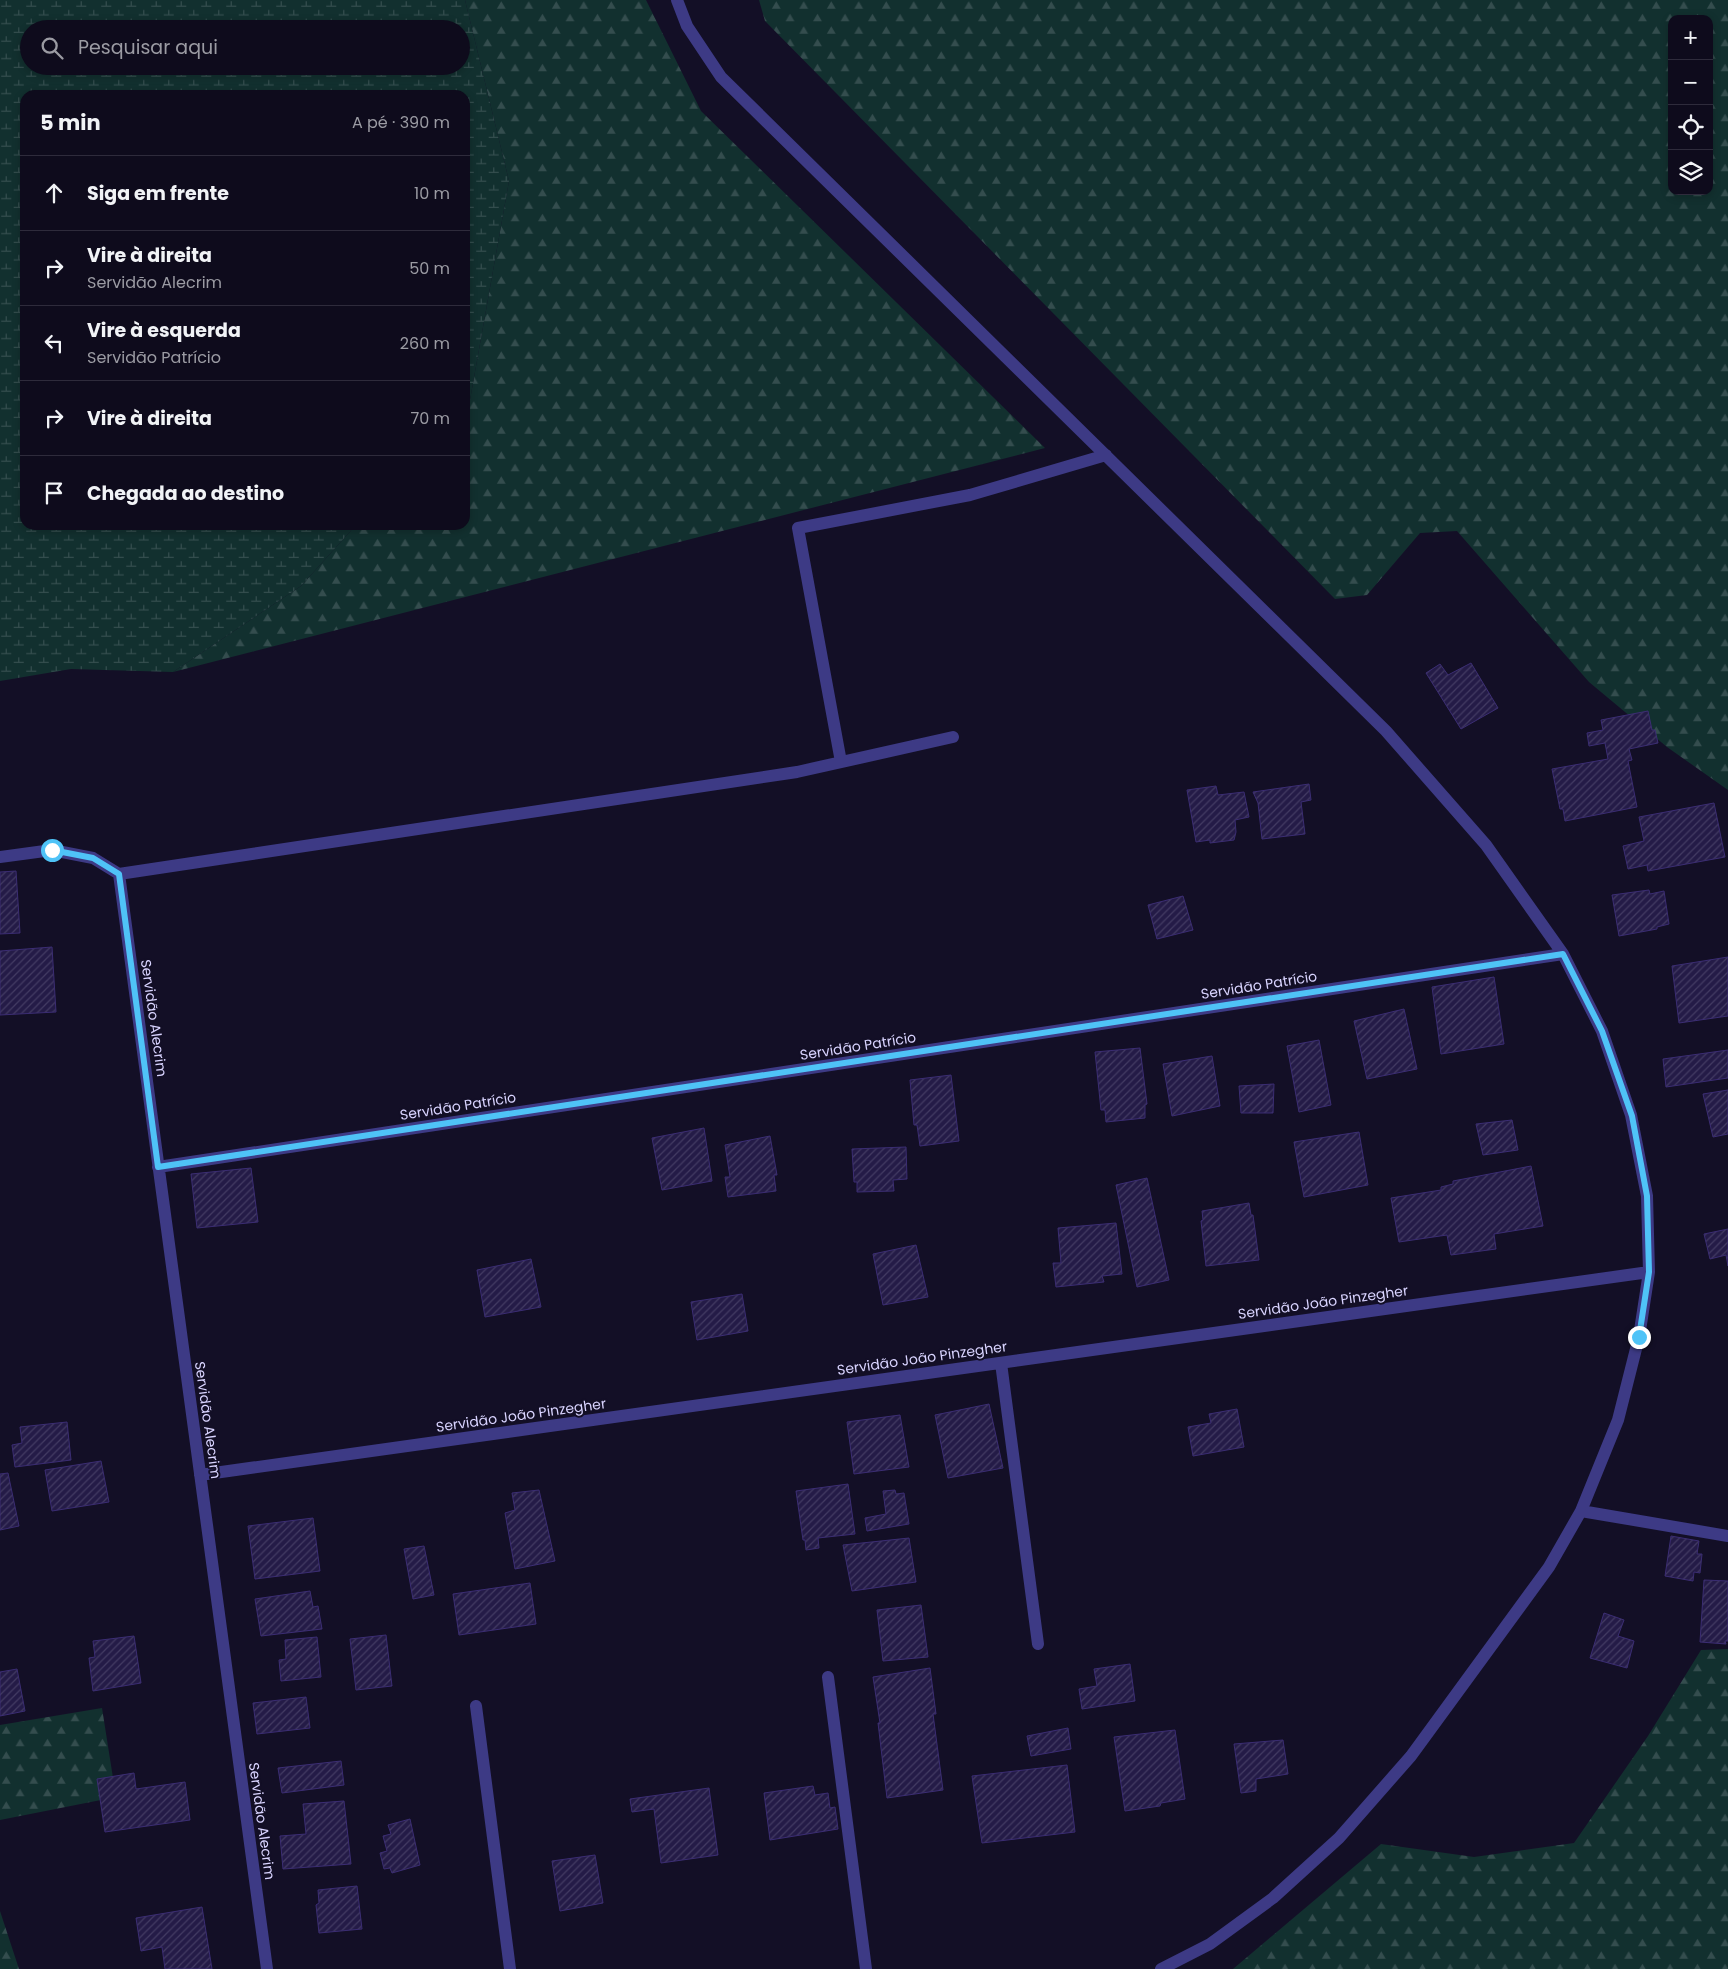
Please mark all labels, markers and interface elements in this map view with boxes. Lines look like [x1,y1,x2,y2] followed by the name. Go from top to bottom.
[1668,15,1713,195] map controls
[1668,15,1713,60] button: +
[20,20,470,75] search box
[38,34,66,62] icon: search
[78,34,218,61] text: Pesquisar aqui
[1668,60,1713,105] button: −
[1668,105,1713,150] button: locate
[40,108,101,137] text: 5 min
[352,111,450,134] text: A pé · 390 m
[1668,150,1713,195] button: layers
[40,179,68,207] icon: ahead
[87,180,229,207] text: Siga em frente
[414,182,450,205] text: 10 m
[87,242,212,269] text: Vire à direita
[40,254,68,282] icon: right
[409,257,450,280] text: 50 m
[87,271,222,294] text: Servidão Alecrim
[87,317,241,344] text: Vire à esquerda
[40,329,68,357] icon: left
[400,332,450,355] text: 260 m
[87,346,221,369] text: Servidão Patrício
[40,404,68,432] icon: right
[87,405,212,432] text: Vire à direita
[410,407,450,430] text: 70 m
[40,479,68,507] icon: arrive
[87,480,284,507] text: Chegada ao destino
[41,839,64,862] route start
[136,958,172,1078] street label: Servidão Alecrim
[1200,966,1319,1004] street label: Servidão Patrício
[799,1027,918,1065] street label: Servidão Patrício
[399,1087,518,1125] street label: Servidão Patrício
[1237,1280,1409,1324] street label: Servidão João Pinzegher
[1628,1326,1651,1349] route end
[836,1336,1008,1380] street label: Servidão João Pinzegher
[190,1360,226,1480] street label: Servidão Alecrim
[435,1393,607,1437] street label: Servidão João Pinzegher
[244,1761,280,1881] street label: Servidão Alecrim

